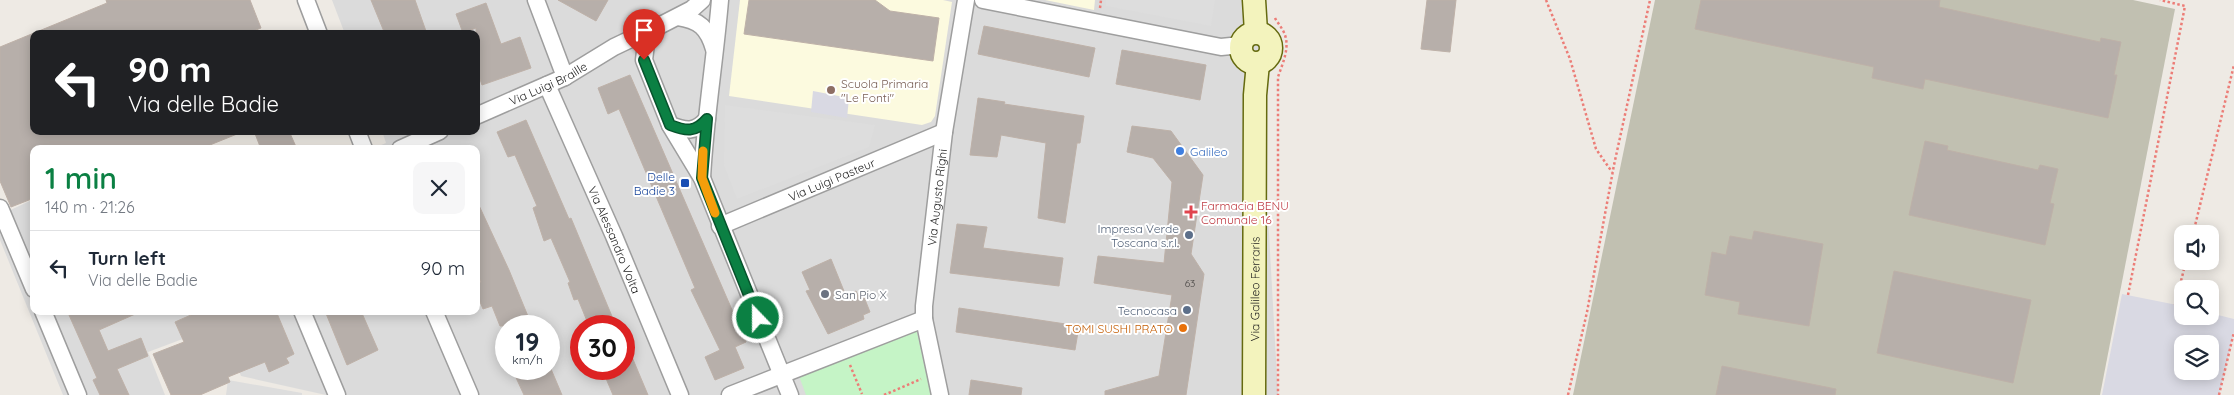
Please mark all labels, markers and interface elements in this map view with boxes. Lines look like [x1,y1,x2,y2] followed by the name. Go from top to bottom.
[623,9,665,60] pin
[630,16,658,44] icon: arrive
[128,47,211,91] text: 90 m
[45,50,110,115] icon: left
[507,58,590,108] street label: Via Luigi Braille
[841,76,928,105] place label: Scuola Primaria "Le Fonti"
[825,84,837,96] marker: Scuola Primaria "Le Fonti"
[128,90,279,118] text: Via delle Badie
[1190,144,1228,159] place label: Galileo
[1174,145,1186,157] marker: Galileo
[923,148,950,247] street label: Via Augusto Righi
[786,154,877,204] street label: Via Luigi Pasteur
[45,159,117,197] text: 1 min
[413,162,465,214] button: close
[634,169,675,198] place label: Delle Badie 3
[679,177,691,189] marker: Delle Badie 3
[585,184,644,296] street label: Via Alessandro Volta
[45,197,135,217] text: 140 m · 21:26
[1201,198,1289,227] place label: Farmacia BENU Comunale 16
[1185,206,1197,218] marker: Farmacia BENU Comunale 16
[1097,221,1179,250] place label: Impresa Verde Toscana s.r.l.
[2174,225,2219,380] map controls
[2174,225,2219,270] button: sound
[1183,229,1195,241] marker: Impresa Verde Toscana s.r.l.
[1247,236,1262,341] street label: Via Galileo Ferraris
[88,246,166,270] text: Turn left
[45,254,73,282] icon: left
[421,256,465,280] text: 90 m
[88,270,198,290] text: Via delle Badie
[1185,277,1195,290] house number: 63
[2174,280,2219,325] button: search
[835,287,887,302] place label: San Pio X
[819,288,831,300] marker: San Pio X
[731,291,783,343] position arrow
[1118,303,1177,318] place label: Tecnocasa
[1181,304,1193,316] marker: Tecnocasa
[570,315,635,380] speed limit sign: 30
[1065,321,1173,336] place label: TOMI SUSHI PRATO
[1177,322,1189,334] marker: TOMI SUSHI PRATO
[516,326,539,357] text: 19
[2174,335,2219,380] button: layers
[512,352,543,367] text: km/h

